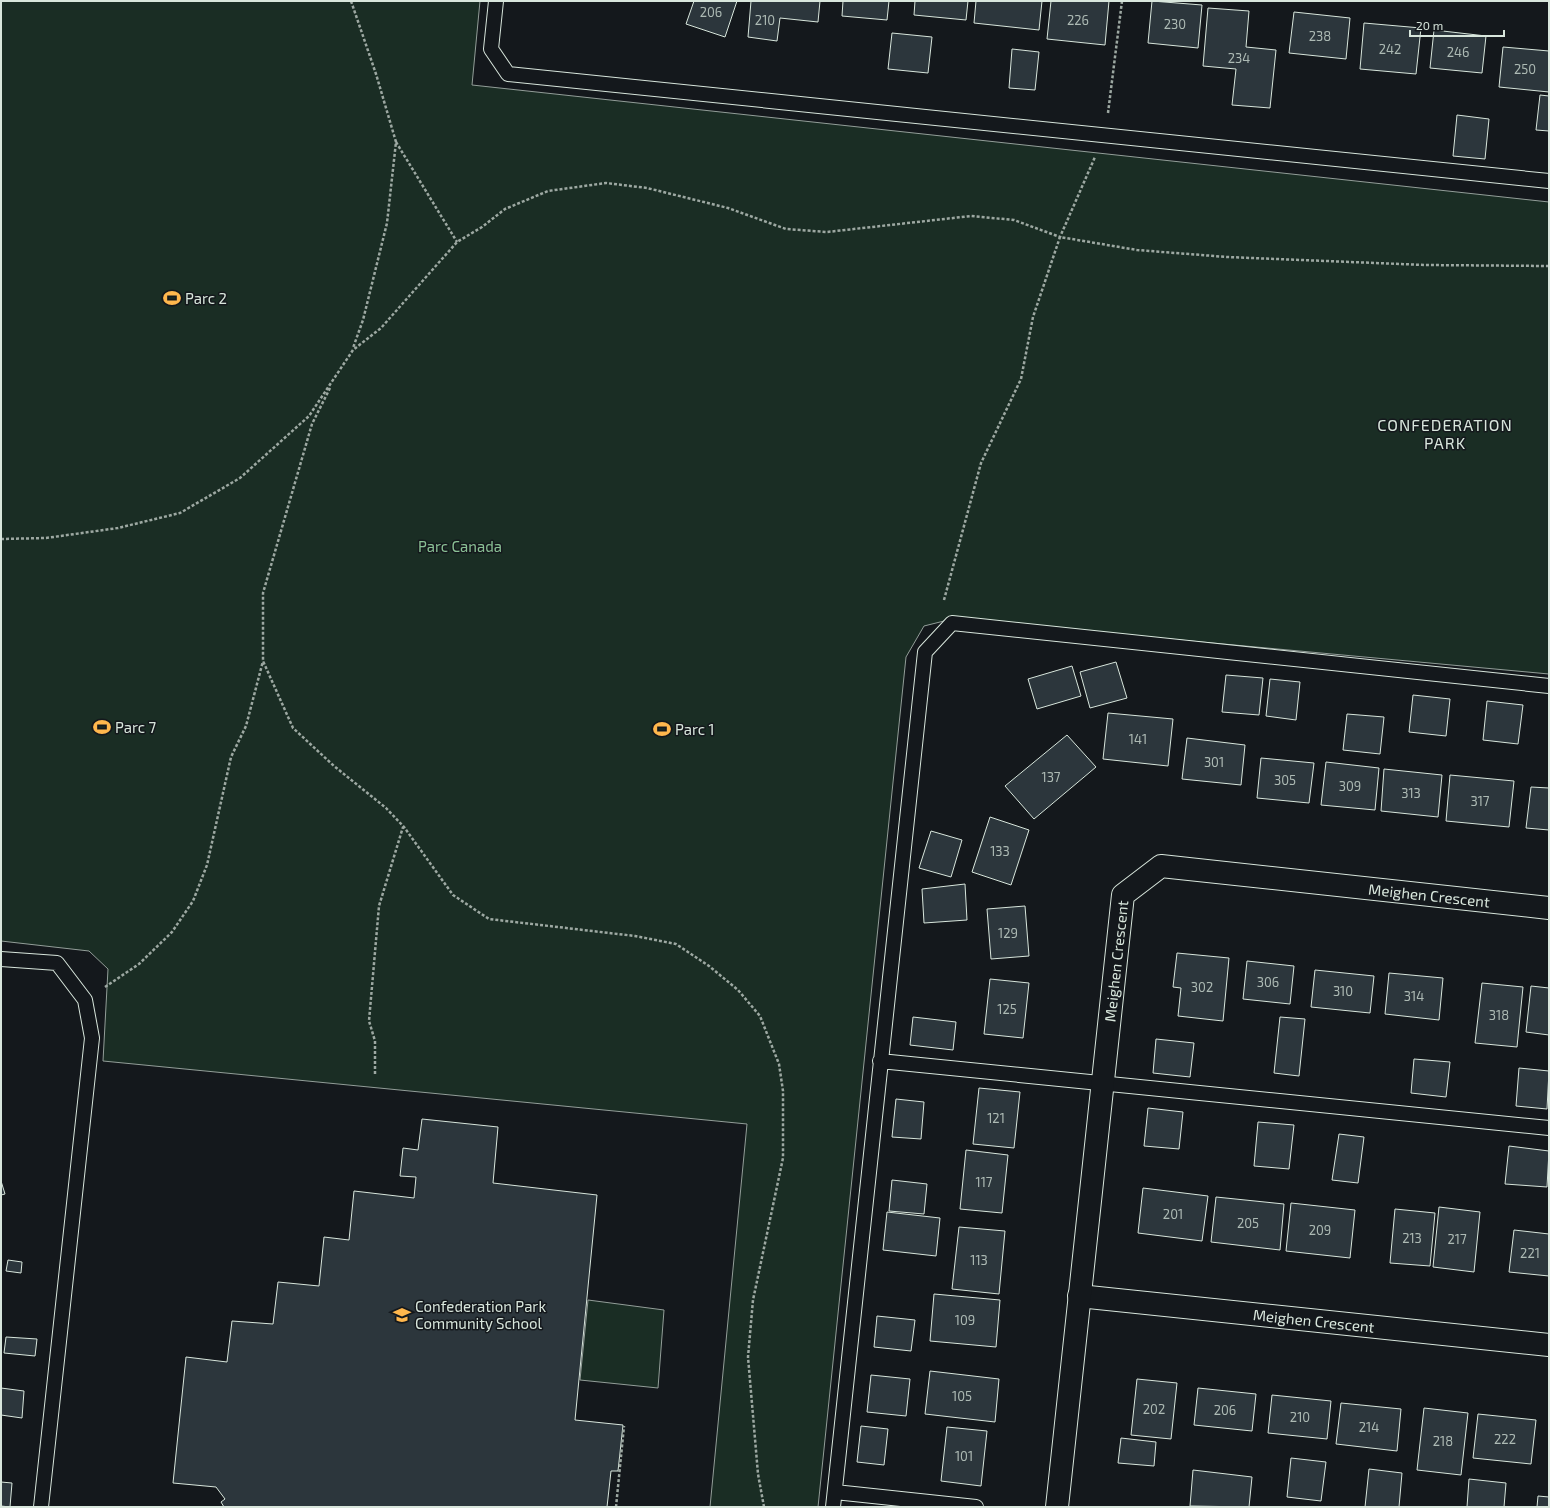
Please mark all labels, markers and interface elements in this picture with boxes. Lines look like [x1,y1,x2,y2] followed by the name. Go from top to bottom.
[700,4,722,20] house number: 206
[755,12,775,28] house number: 210
[1067,12,1089,28] house number: 226
[1410,12,1504,38] scale bar
[1164,16,1186,32] house number: 230
[1416,18,1443,32] text: 20 m
[1309,28,1331,44] house number: 238
[1379,41,1401,57] house number: 242
[1447,44,1469,60] house number: 246
[1228,50,1250,66] house number: 234
[1514,61,1536,77] house number: 250
[162,288,182,308] sports icon: Parc 2
[185,289,227,307] place label: Parc 2
[1377,415,1513,452] district label: CONFEDERATION PARK
[418,537,502,555] park label: Parc Canada
[92,717,112,737] sports icon: Parc 7
[115,718,157,736] place label: Parc 7
[652,719,672,739] sports icon: Parc 1
[675,720,715,738] place label: Parc 1
[1129,731,1147,747] house number: 141
[1204,754,1224,770] house number: 301
[1041,769,1061,785] house number: 137
[1274,772,1296,788] house number: 305
[1339,778,1361,794] house number: 309
[1401,785,1421,801] house number: 313
[1470,793,1490,809] house number: 317
[990,843,1010,859] house number: 133
[1367,880,1491,911] street label: Meighen Crescent
[1100,899,1131,1023] street label: Meighen Crescent
[998,925,1018,941] house number: 129
[1257,974,1279,990] house number: 306
[1191,979,1213,995] house number: 302
[1333,983,1353,999] house number: 310
[1404,988,1424,1004] house number: 314
[997,1001,1017,1017] house number: 125
[1489,1007,1509,1023] house number: 318
[987,1110,1005,1126] house number: 121
[975,1174,993,1190] house number: 117
[1163,1206,1183,1222] house number: 201
[1237,1215,1259,1231] house number: 205
[1309,1222,1331,1238] house number: 209
[1402,1230,1422,1246] house number: 213
[1447,1231,1467,1247] house number: 217
[1520,1245,1540,1261] house number: 221
[970,1252,988,1268] house number: 113
[415,1297,546,1332] place label: Confederation Park Community School
[392,1305,412,1325] school or university icon: Confederation Park Community School
[1252,1305,1376,1336] street label: Meighen Crescent
[955,1312,975,1328] house number: 109
[952,1388,972,1404] house number: 105
[1143,1401,1165,1417] house number: 202
[1214,1402,1236,1418] house number: 206
[1290,1409,1310,1425] house number: 210
[1359,1419,1379,1435] house number: 214
[1494,1431,1516,1447] house number: 222
[1433,1433,1453,1449] house number: 218
[955,1448,973,1464] house number: 101

